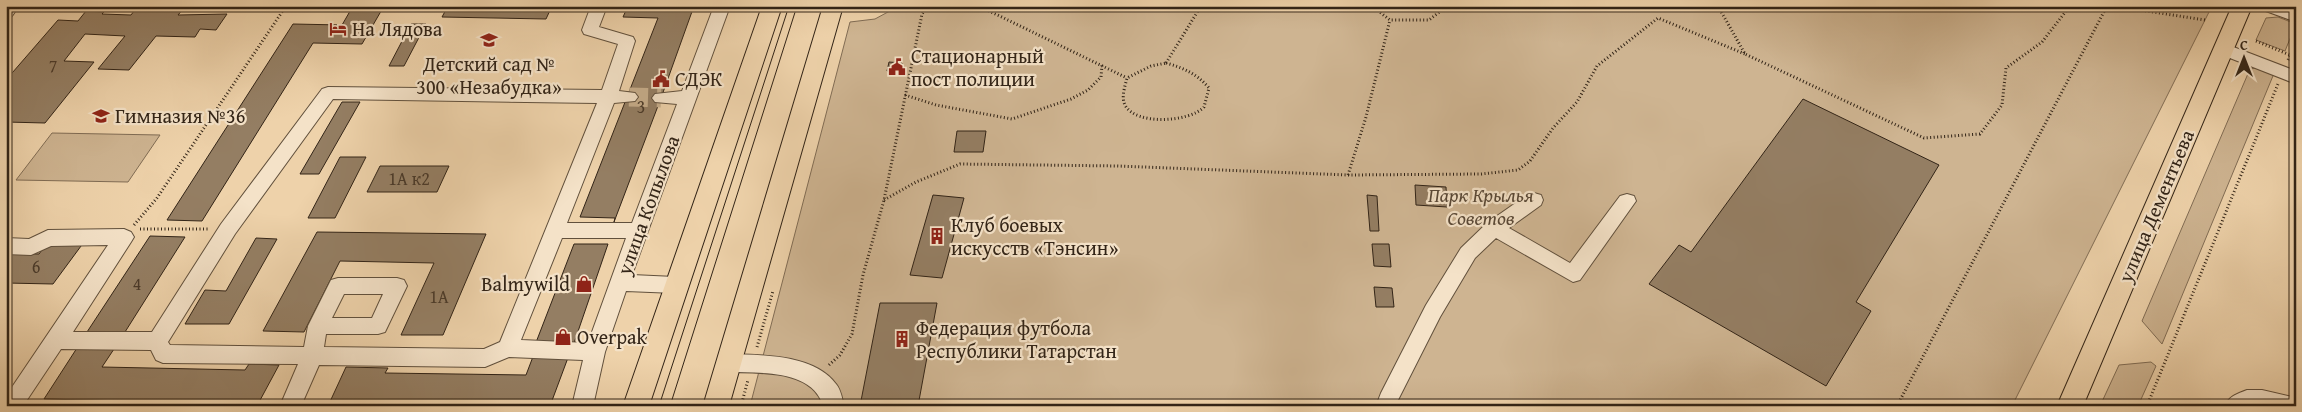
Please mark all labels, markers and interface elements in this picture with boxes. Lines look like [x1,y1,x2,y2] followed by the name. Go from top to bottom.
[352,14,443,43] place label: На Лядова
[328,19,348,39] hotel icon: На Лядова
[479,30,499,50] school or university icon: Детский сад № 300 «Незабудка»
[2220,32,2270,82] north arrow
[2240,35,2248,55] text: С
[911,41,1044,93] place label: Стационарный пост полиции
[416,49,562,101] place label: Детский сад № 300 «Незабудка»
[49,52,57,79] house number: 7
[887,57,907,77] public building icon: Стационарный пост полиции
[675,64,723,93] place label: СДЭК
[651,69,671,89] public building icon: СДЭК
[637,93,645,120] house number: 3
[115,101,245,130] place label: Гимназия №36
[91,106,111,126] school or university icon: Гимназия №36
[2110,124,2201,288] street label: улица Дементьева
[608,131,686,280] street label: улица Копылова
[388,165,430,192] house number: 1А к2
[1428,180,1534,232] park label: Парк Крылья Советов
[951,210,1118,262] place label: Клуб боевых искусств «Тэнсин»
[927,226,947,246] building icon: Клуб боевых искусств «Тэнсин»
[32,253,40,280] house number: 6
[481,269,570,298] place label: Balmywild
[133,270,141,297] house number: 4
[574,274,594,294] shop icon: Balmywild
[429,283,449,310] house number: 1А
[916,313,1117,365] place label: Федерация футбола Республики Татарстан
[577,322,648,351] place label: Overpak
[553,327,573,347] shop icon: Overpak
[892,329,912,349] building icon: Федерация футбола Республики Татарстан

